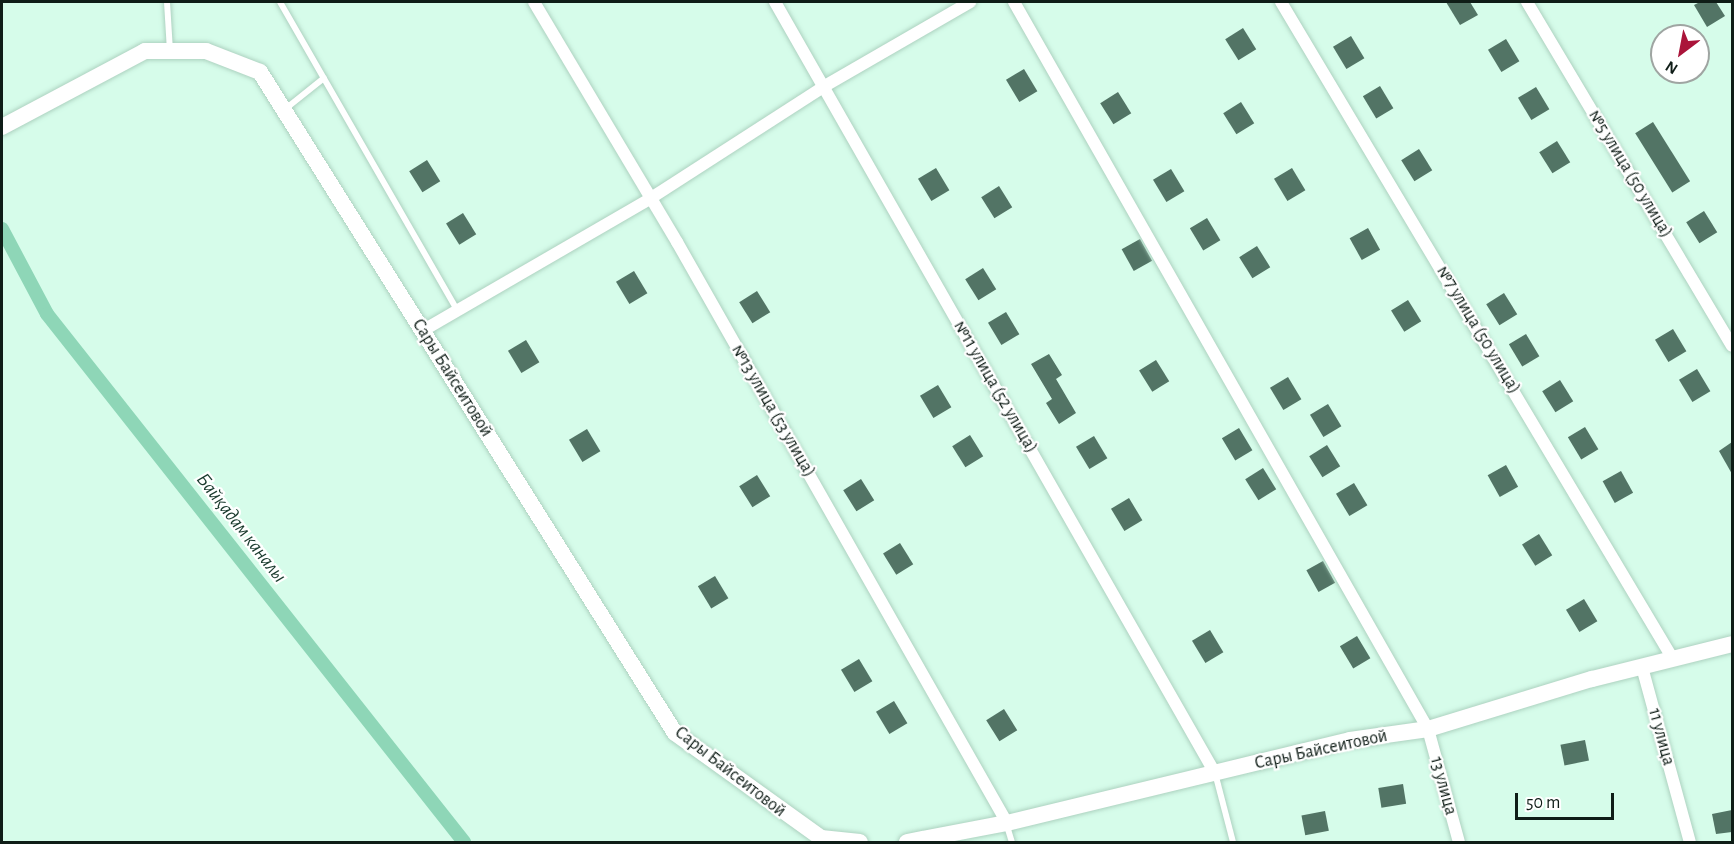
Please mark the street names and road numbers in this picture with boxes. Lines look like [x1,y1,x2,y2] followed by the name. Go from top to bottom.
[1583,106,1677,242] street label: №5 улица (50 улица)
[1431,262,1525,398] street label: №7 улица (50 улица)
[407,315,497,441] street label: Сары Байсеитовой
[948,317,1042,457] street label: №11 улица (52 улица)
[726,341,820,481] street label: №13 улица (53 улица)
[1643,706,1679,768] street label: 11 улица
[670,722,790,822] street label: Сары Байсеитовой
[1253,725,1389,775] street label: Сары Байсеитовой
[1425,754,1461,818] street label: 13 улица

